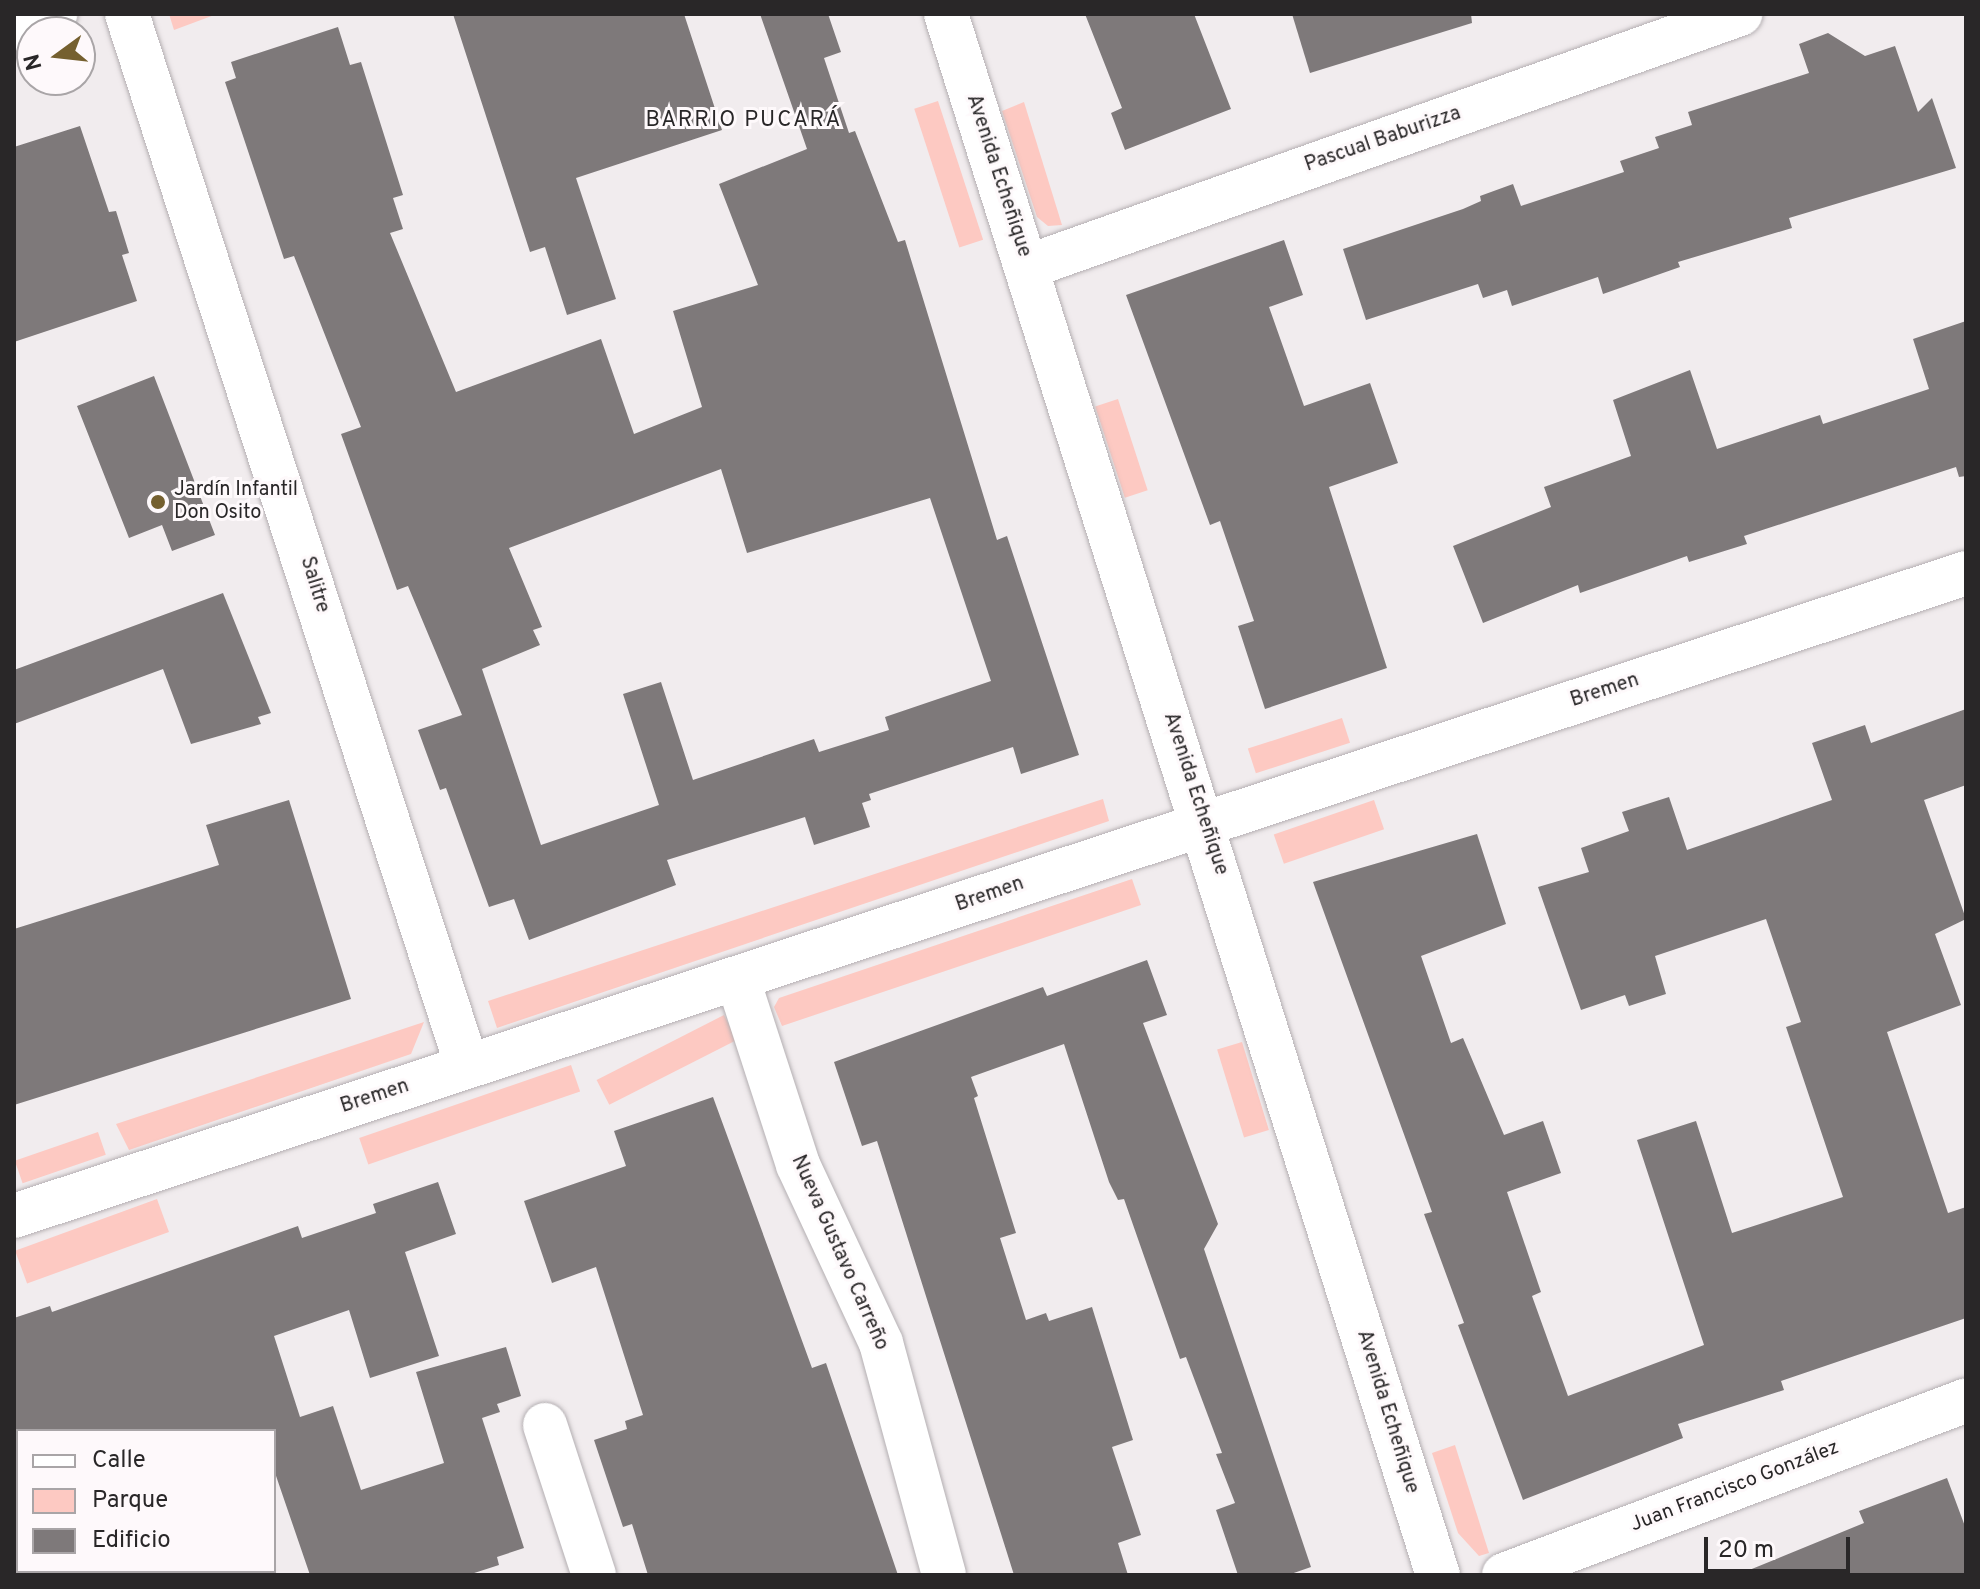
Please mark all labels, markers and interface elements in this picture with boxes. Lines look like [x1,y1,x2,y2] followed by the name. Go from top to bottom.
[16,16,96,96] north arrow
[19,51,49,73] text: N
[960,92,1036,260] street label: Avenida Echeñique
[1302,102,1464,178] street label: Pascual Baburizza
[645,108,843,134] district label: BARRIO PUCARÁ
[174,478,298,525] place label: Jardín Infantil Don Osito
[149,493,167,511] marker: Jardín Infantil Don Osito
[294,554,334,616] street label: Salitre
[1568,669,1642,713] street label: Bremen
[1157,710,1233,878] street label: Avenida Echeñique
[953,872,1027,918] street label: Bremen
[338,1075,412,1119] street label: Bremen
[785,1152,893,1354] street label: Nueva Gustavo Carreño
[1351,1327,1423,1497] street label: Avenida Echeñique
[16,1429,276,1573] legend
[1627,1436,1843,1538] street label: Juan Francisco González
[92,1446,146,1476] text: Calle
[92,1486,168,1516] text: Parque
[1708,1521,1854,1571] scale bar
[92,1526,171,1556] text: Edificio
[1718,1536,1774,1566] text: 20 m

